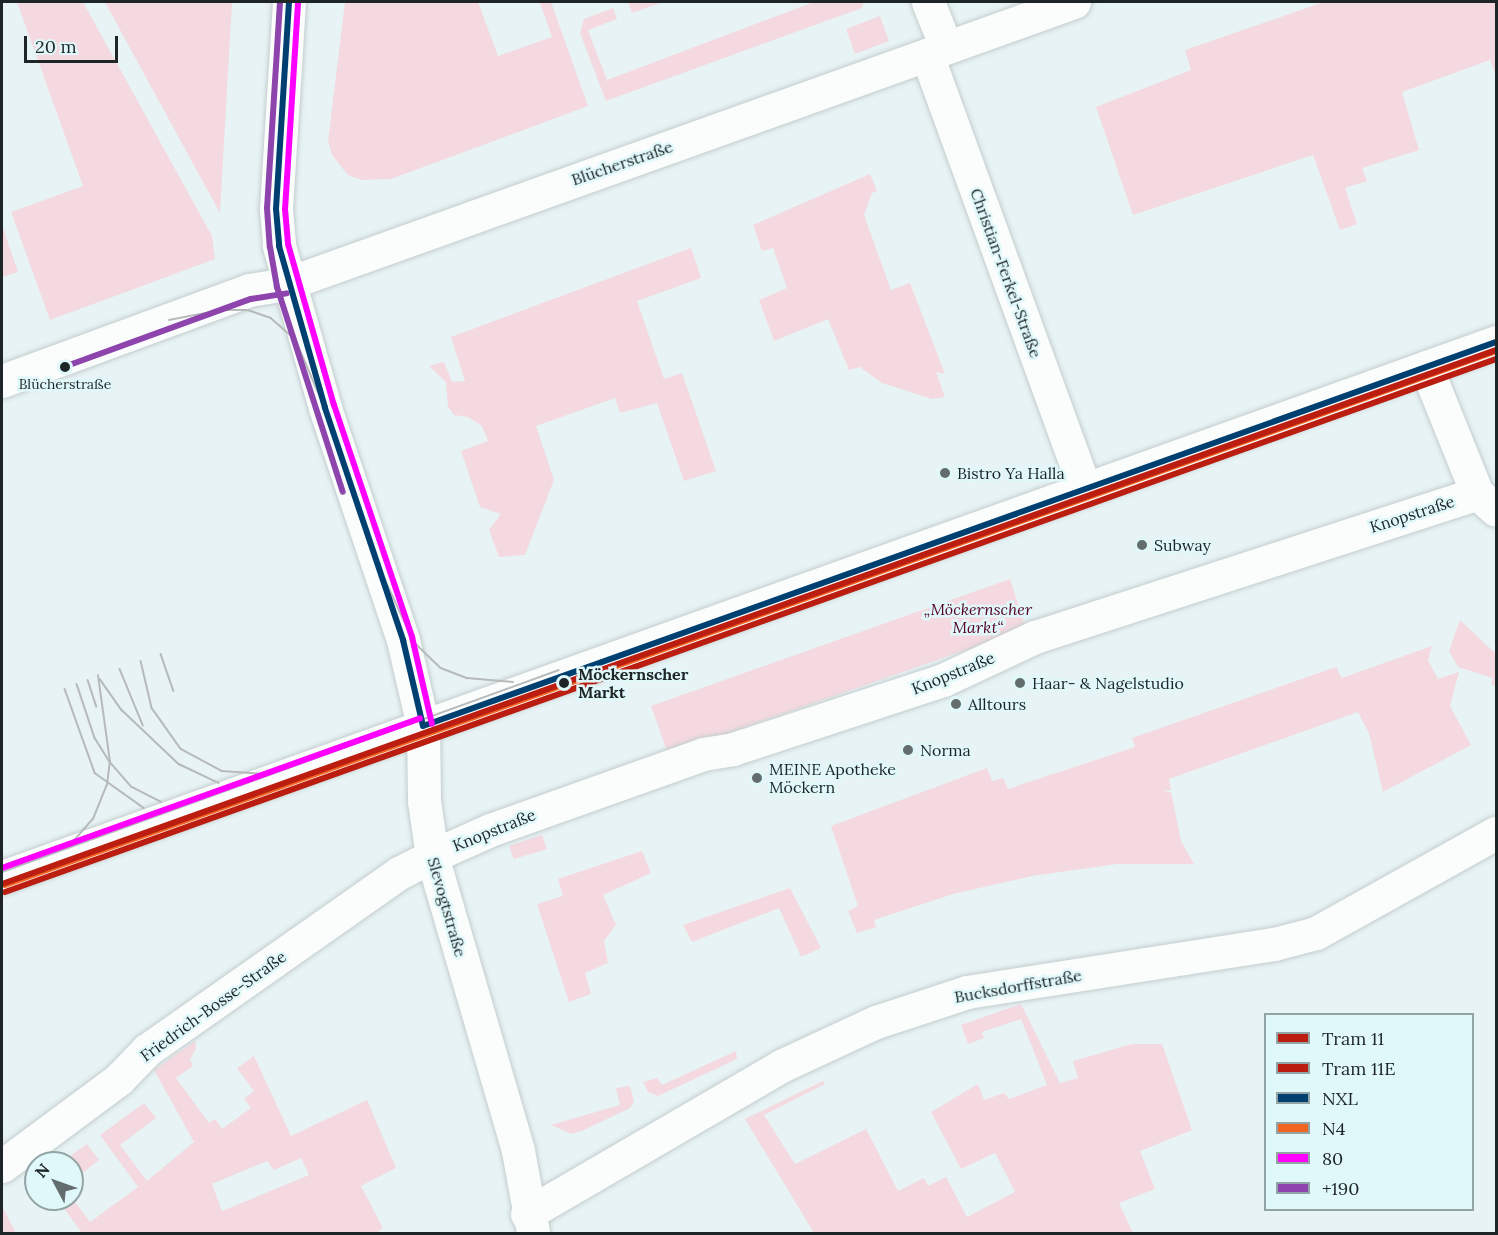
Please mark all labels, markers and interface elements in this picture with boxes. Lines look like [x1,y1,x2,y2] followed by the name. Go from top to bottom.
[27,24,122,62] scale bar
[35,35,77,58] text: 20 m
[569,137,675,189] street label: Blücherstraße
[966,186,1046,360] street label: Christian-Ferkel-Straße
[59,361,71,373] marker: Blücherstraße
[19,376,111,392] place label: Blücherstraße
[957,463,1065,483] place label: Bistro Ya Halla
[938,466,952,480] marker: Bistro Ya Halla
[1367,491,1457,537] street label: Knopstraße
[1154,535,1211,555] place label: Subway
[1135,538,1149,552] marker: Subway
[924,599,1032,637] park label: „Möckernscher Markt“
[909,648,997,698] street label: Knopstraße
[578,664,688,702] place label: Möckernscher Markt
[1032,673,1184,693] place label: Haar- & Nagelstudio
[555,674,573,692] marker: Möckernscher Markt
[1013,676,1027,690] marker: Haar- & Nagelstudio
[968,694,1026,714] place label: Alltours
[949,697,963,711] marker: Alltours
[920,740,971,760] place label: Norma
[901,743,915,757] marker: Norma
[769,759,896,797] place label: MEINE Apotheke Möckern
[750,771,764,785] marker: MEINE Apotheke Möckern
[450,805,538,855] street label: Knopstraße
[424,855,470,959] street label: Slevogtstraße
[136,947,290,1065] street label: Friedrich-Bosse-Straße
[953,965,1083,1007] street label: Bucksdorffstraße
[1264,1013,1474,1211] legend
[1322,1027,1384,1050] text: Tram 11
[1322,1057,1395,1080] text: Tram 11E
[1322,1087,1358,1110] text: NXL
[1322,1117,1345,1140] text: N4
[1322,1147,1343,1170] text: 80
[24,1151,84,1211] north arrow
[30,1159,54,1182] text: N
[1322,1177,1359,1200] text: +190

